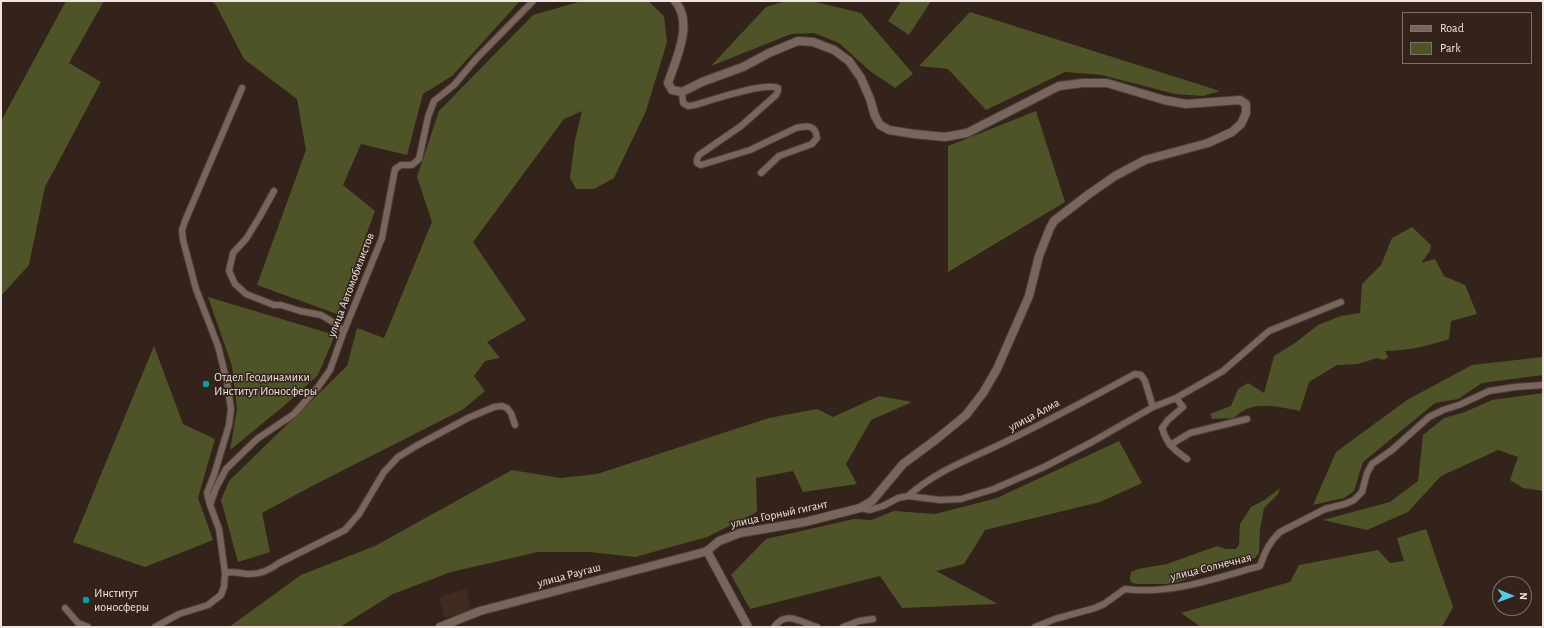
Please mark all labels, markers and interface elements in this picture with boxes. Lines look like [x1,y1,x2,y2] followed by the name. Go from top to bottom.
[1402,12,1532,64] legend
[1440,22,1464,34] text: Road
[1440,42,1461,54] text: Park
[324,231,378,339] street label: улица Автомобилистов
[214,370,317,398] place label: Отдел Геодинамики Институт Ионосферы
[201,379,211,389] marker: Отдел Геодинамики Институт Ионосферы
[1006,396,1062,434] street label: улица Алма
[729,497,829,531] street label: улица Горный гигант
[1169,550,1253,584] street label: улица Солнечная
[536,560,602,590] street label: улица Раугаш
[1492,576,1532,616] north arrow
[94,586,149,614] place label: Институт ионосферы
[1518,592,1529,600] text: N
[81,595,91,605] marker: Институт ионосферы

